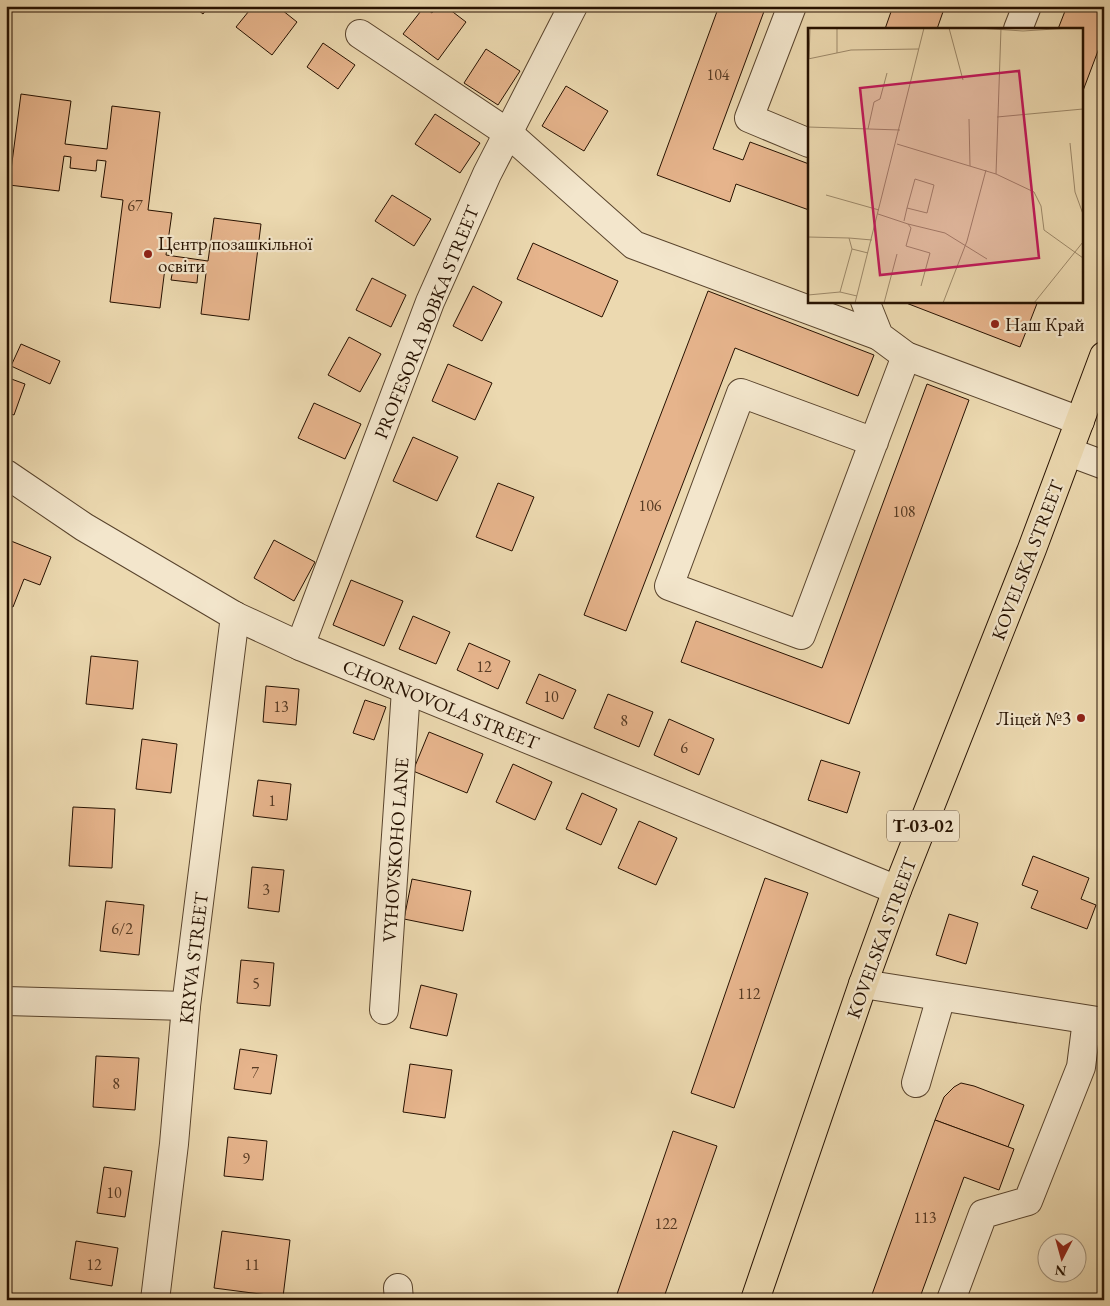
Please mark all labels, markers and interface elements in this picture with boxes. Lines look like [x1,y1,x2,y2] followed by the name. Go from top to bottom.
[808,28,1082,302] inset map
[706,64,730,85] house number: 104
[127,195,143,216] house number: 67
[368,202,485,443] street label: PROFESORA BOBKA STREET
[158,231,313,278] place label: Центр позашкільної освіти
[142,248,154,260] marker: Центр позашкільної освіти
[1005,312,1085,337] place label: Наш Край
[989,318,1001,330] marker: Наш Край
[985,476,1070,644] street label: KOVELSKA STREET
[638,495,662,516] house number: 106
[892,501,916,522] house number: 108
[339,654,543,755] street label: CHORNOVOLA STREET
[476,656,492,677] house number: 12
[543,686,559,707] house number: 10
[273,696,289,717] house number: 13
[996,706,1071,731] place label: Ліцей №3
[620,710,628,731] house number: 8
[1075,712,1087,724] marker: Ліцей №3
[680,737,688,758] house number: 6
[377,757,414,943] street label: VYHOVSKOHO LANE
[268,790,276,811] house number: 1
[887,810,959,841] road number: Т-03-02
[841,854,922,1022] street label: KOVELSKA STREET
[262,879,270,900] house number: 3
[173,891,214,1025] street label: KRYVA STREET
[111,918,133,939] house number: 6/2
[252,973,260,994] house number: 5
[737,983,761,1004] house number: 112
[251,1062,259,1083] house number: 7
[112,1073,120,1094] house number: 8
[242,1148,250,1169] house number: 9
[106,1182,122,1203] house number: 10
[913,1207,937,1228] house number: 113
[654,1213,678,1234] house number: 122
[1038,1234,1088,1284] north arrow
[86,1254,102,1275] house number: 12
[244,1254,260,1275] house number: 11
[1053,1261,1067,1280] text: N

